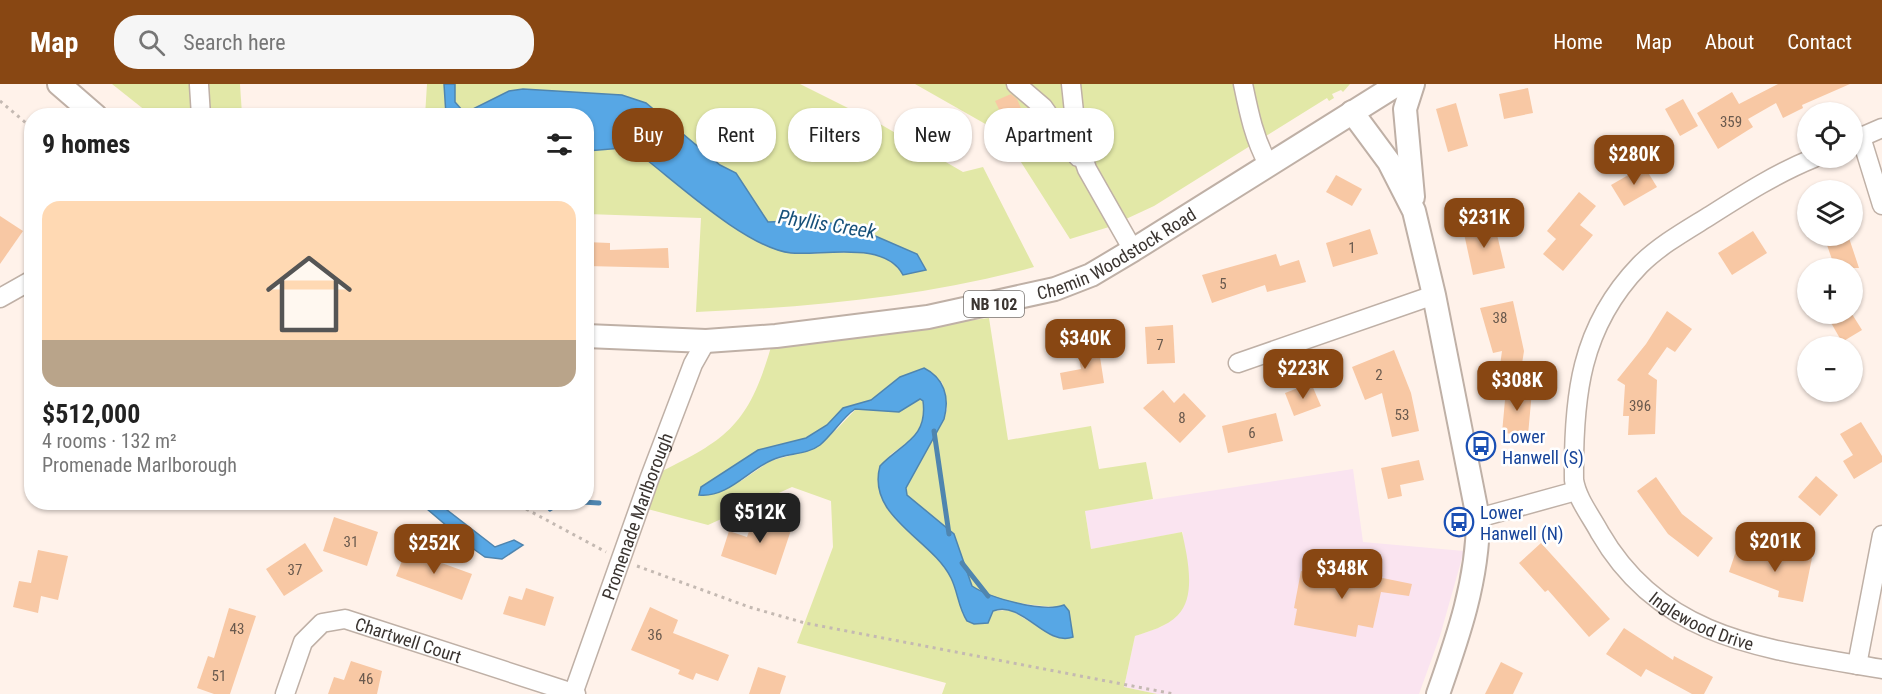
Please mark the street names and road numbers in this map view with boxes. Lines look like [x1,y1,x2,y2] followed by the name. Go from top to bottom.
[1035,203,1199,303] street label: Chemin Woodstock Road
[964,291,1024,317] road number: NB 102
[597,430,676,602] street label: Promenade Marlborough
[1645,587,1756,654] street label: Inglewood Drive
[353,613,464,667] street label: Chartwell Court

